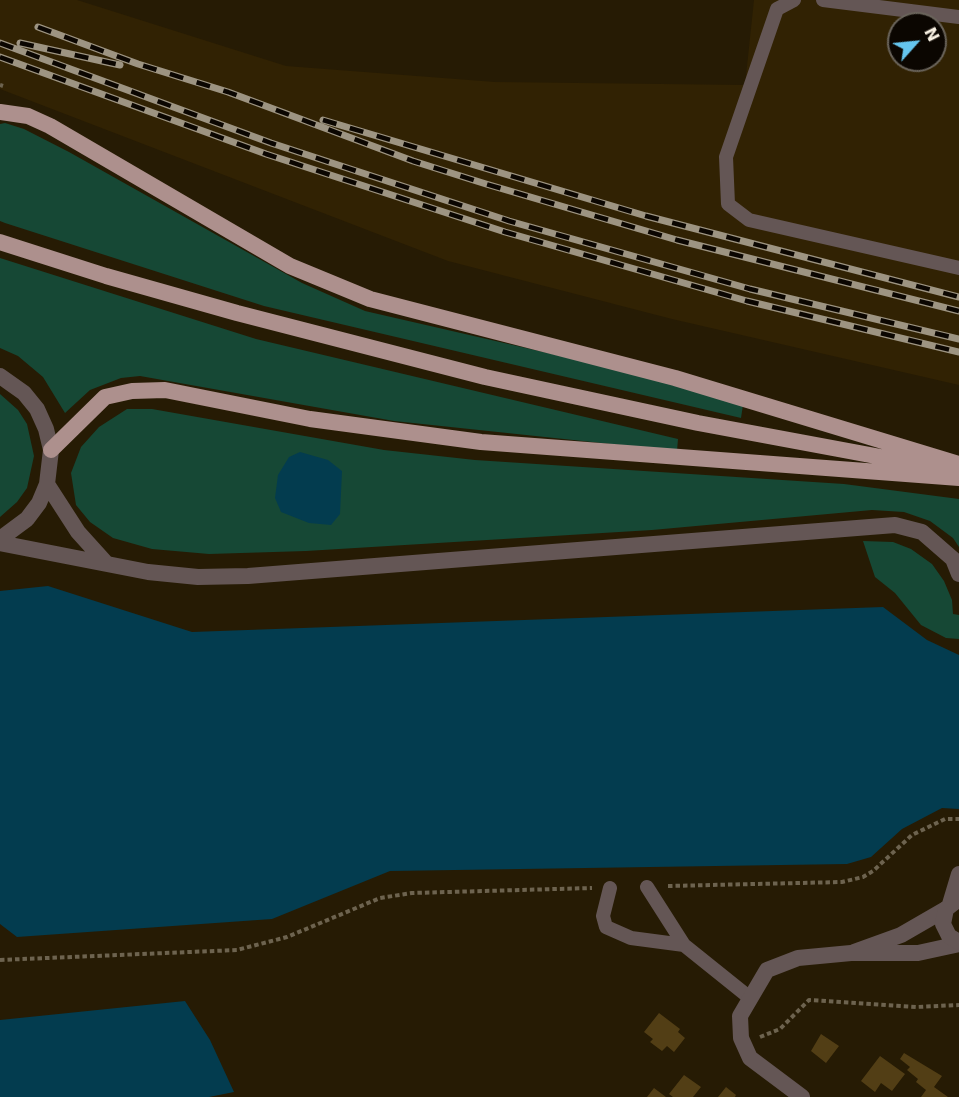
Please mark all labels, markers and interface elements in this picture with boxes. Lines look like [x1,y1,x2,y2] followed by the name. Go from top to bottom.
[887,12,947,72] north arrow
[920,24,943,45] text: N

